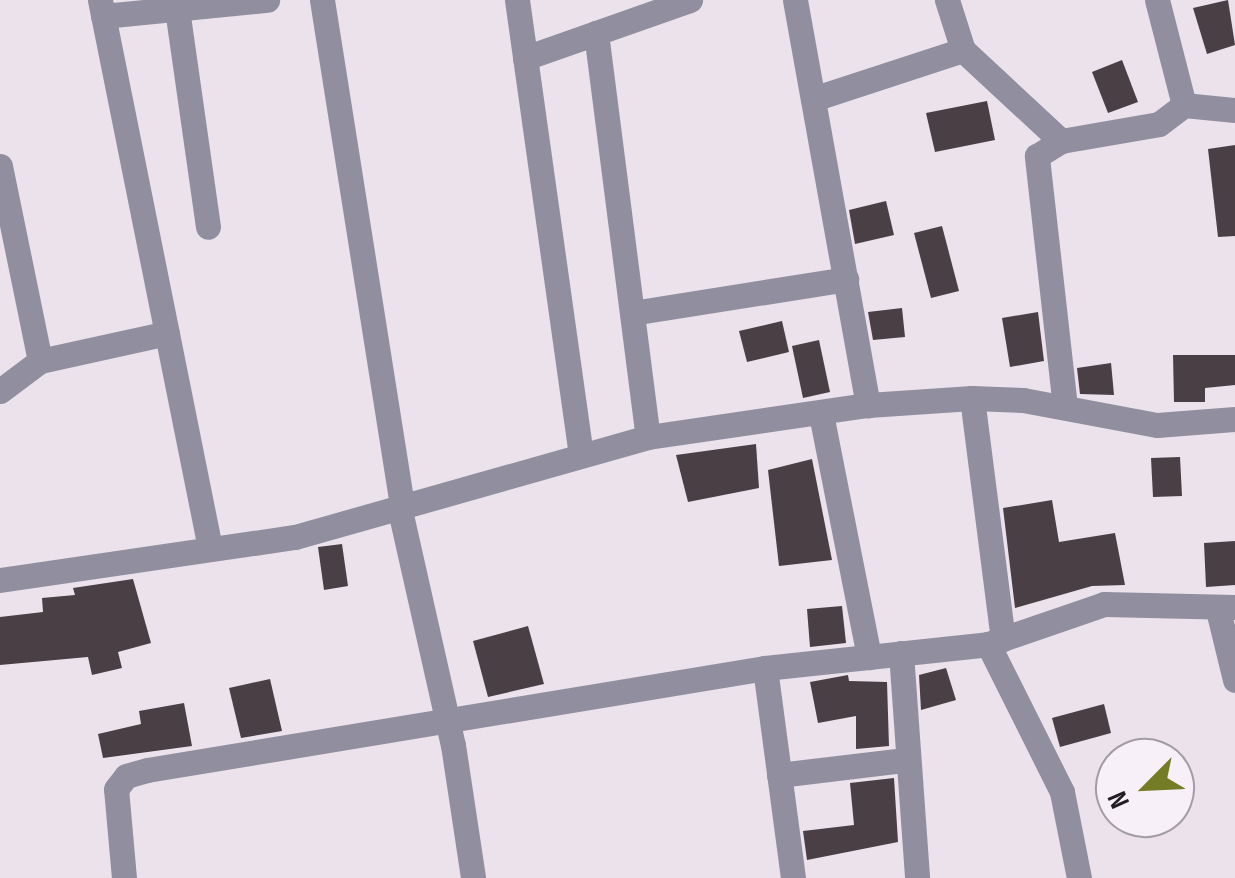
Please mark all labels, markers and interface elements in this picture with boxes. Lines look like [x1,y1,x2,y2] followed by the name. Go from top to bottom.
[1095,738,1195,838] north arrow
[1101,786,1137,813] text: N

